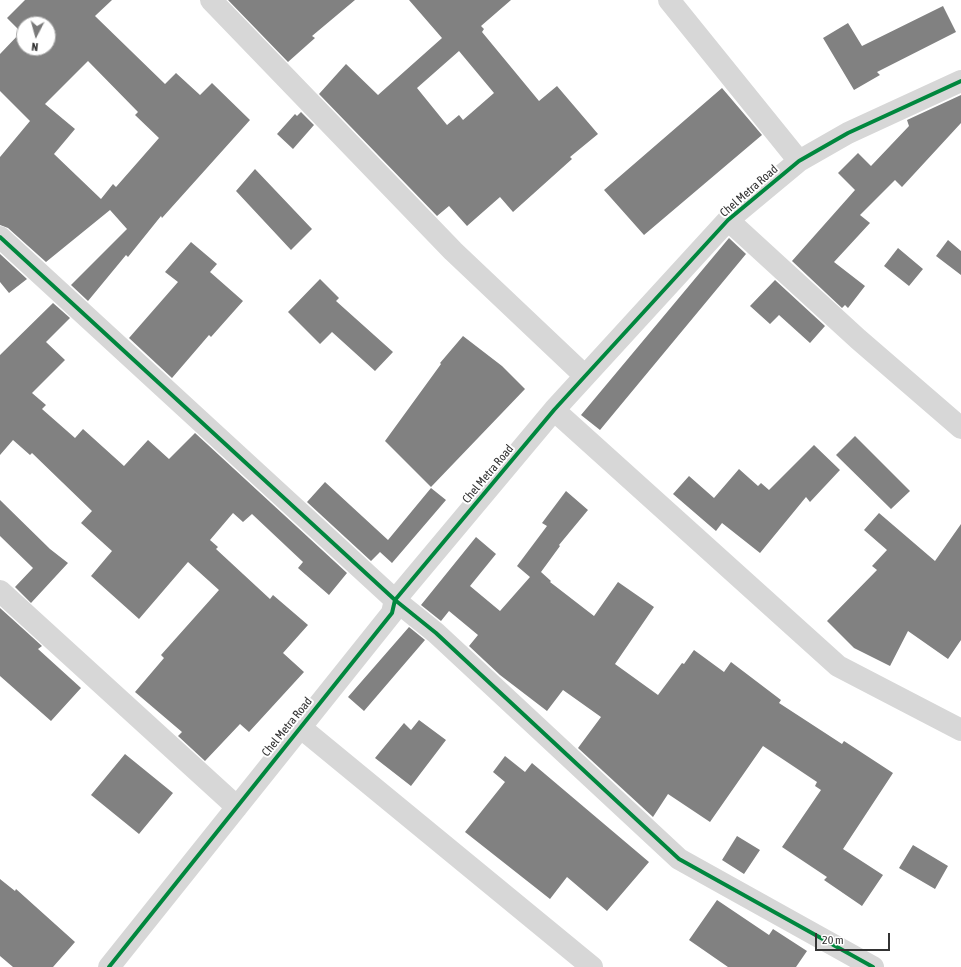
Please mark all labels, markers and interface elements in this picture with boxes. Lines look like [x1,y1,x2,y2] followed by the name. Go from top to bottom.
[16,16,56,56] north arrow
[31,41,39,53] text: N
[717,162,781,220] street label: Chel Metra Road
[459,442,517,506] street label: Chel Metra Road
[259,695,315,759] street label: Chel Metra Road
[817,925,892,951] scale bar
[822,933,844,947] text: 20 m

